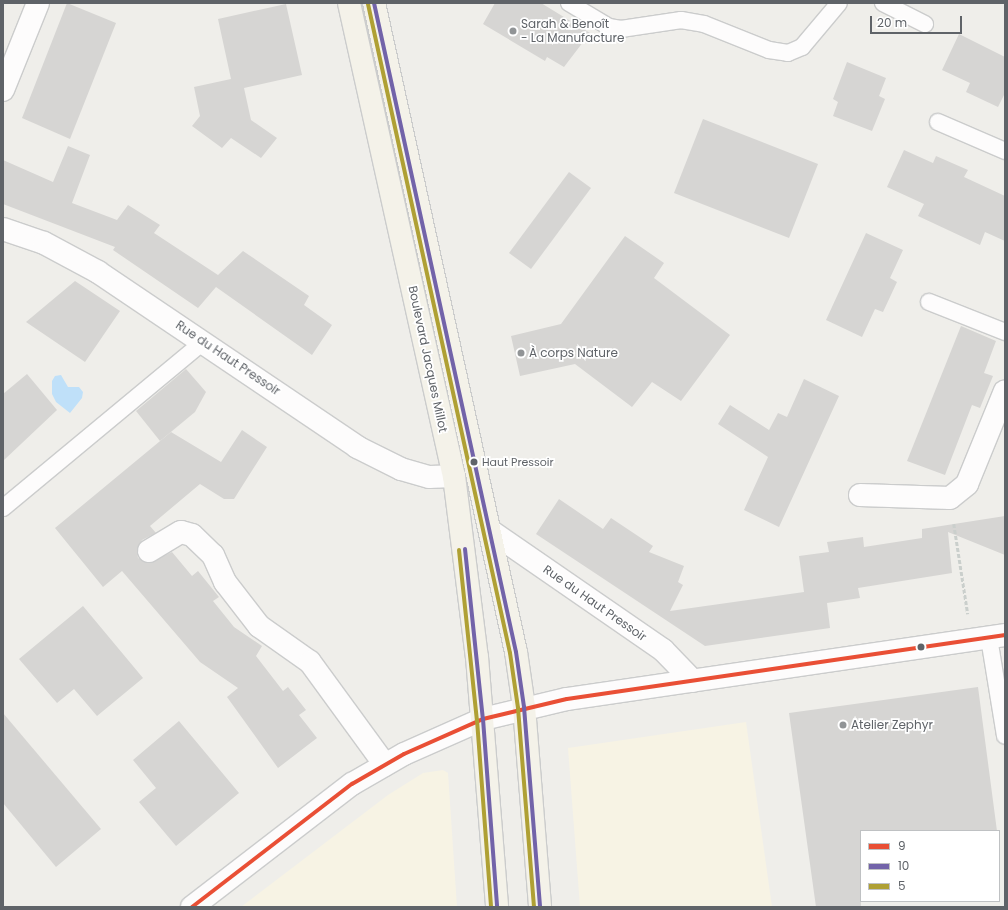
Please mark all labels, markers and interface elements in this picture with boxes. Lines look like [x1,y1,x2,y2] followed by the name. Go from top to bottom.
[872,8,964,34] scale bar
[877,14,907,31] text: 20 m
[521,17,624,45] place label: Sarah & Benoît - La Manufacture
[508,26,518,36] marker: Sarah & Benoît - La Manufacture
[405,284,451,434] street label: Boulevard Jacques Millot
[173,318,283,398] street label: Rue du Haut Pressoir
[529,346,618,360] place label: À corps Nature
[516,348,526,358] marker: À corps Nature
[482,455,554,469] place label: Haut Pressoir
[469,457,479,467] marker: Haut Pressoir
[541,562,649,644] street label: Rue du Haut Pressoir
[916,642,926,652] unlabelled marker
[851,718,933,732] place label: Atelier Zephyr
[838,720,848,730] marker: Atelier Zephyr
[860,830,1000,902] legend
[898,837,906,854] text: 9
[898,857,909,874] text: 10
[898,877,906,894] text: 5

